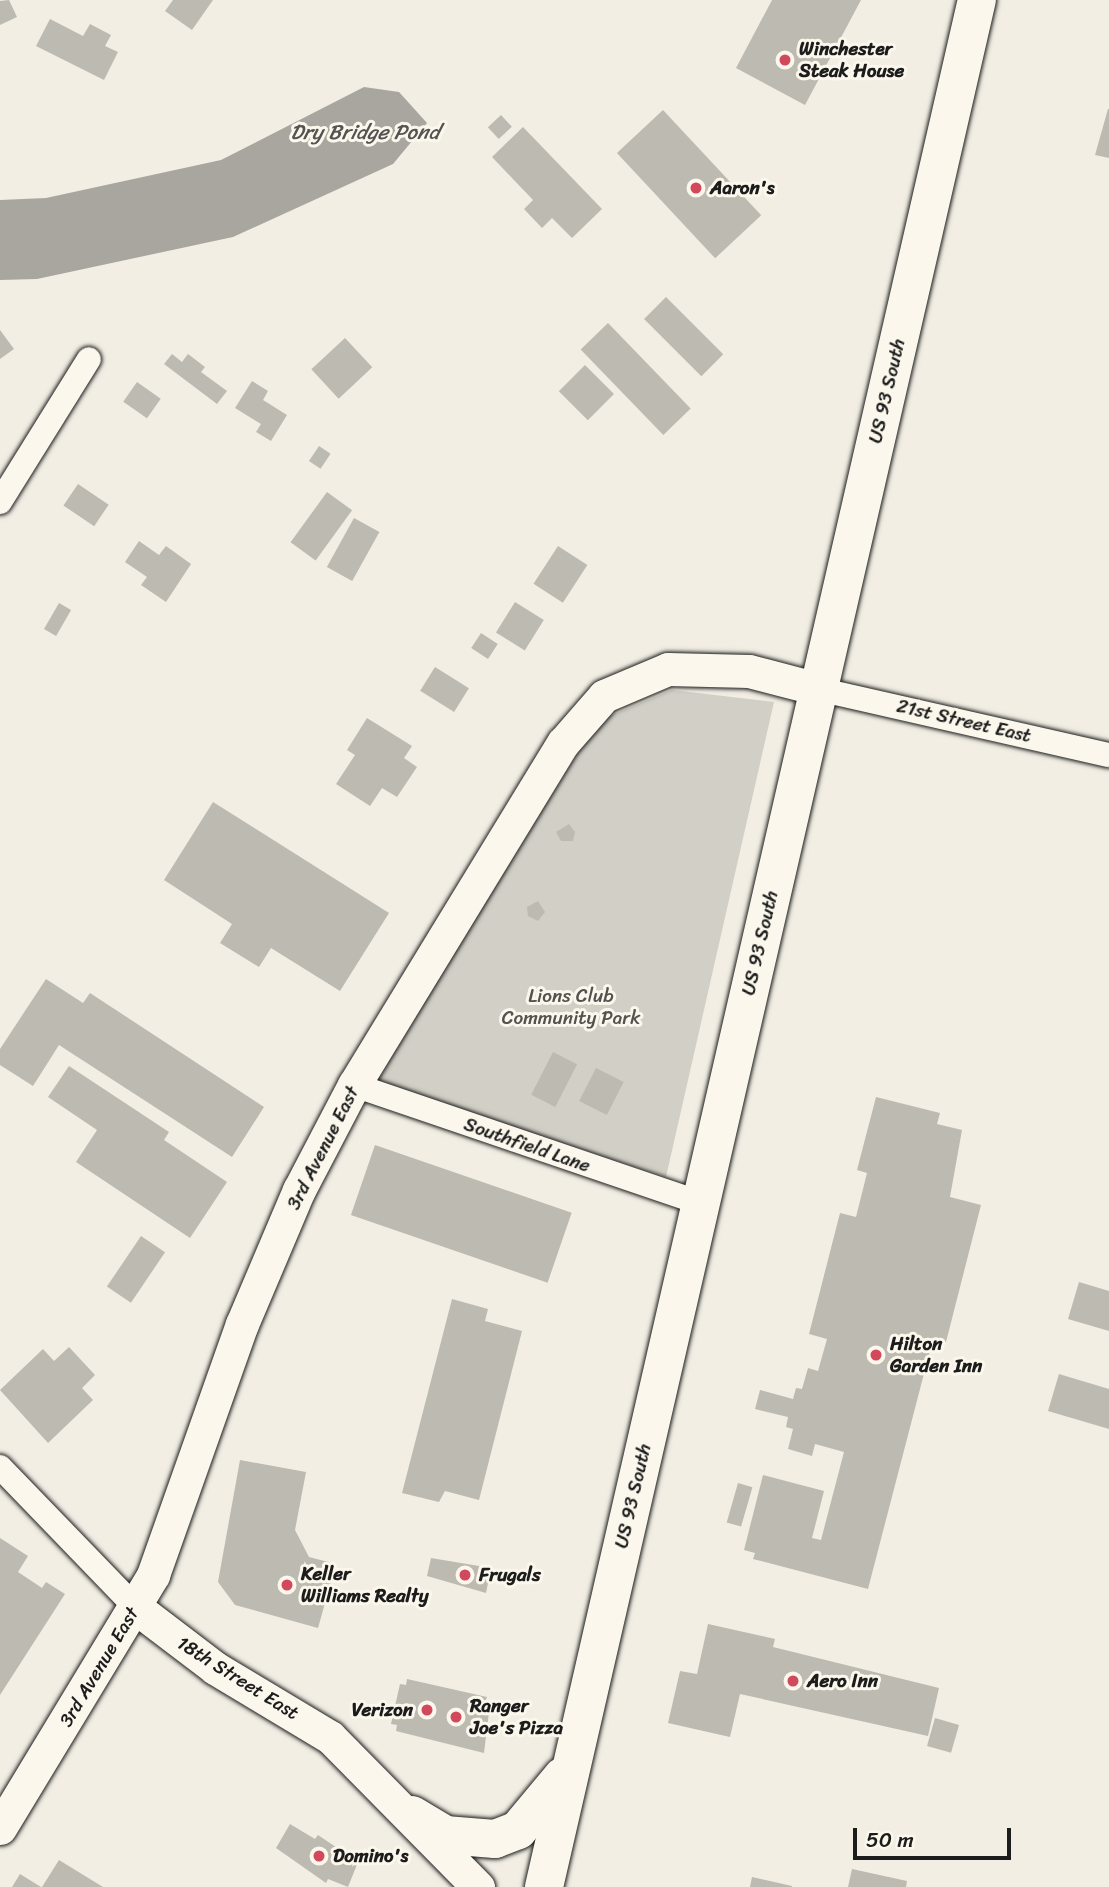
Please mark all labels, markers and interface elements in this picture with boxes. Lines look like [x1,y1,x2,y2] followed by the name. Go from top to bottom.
[799,38,905,82] place label: Winchester Steak House
[777,52,793,68] marker: Winchester Steak House
[291,119,439,145] water label: Dry Bridge Pond
[710,177,775,199] place label: Aaron's
[688,180,704,196] marker: Aaron's
[864,337,910,445] street label: US 93 South
[894,694,1034,748] street label: 21st Street East
[737,889,783,997] street label: US 93 South
[502,985,640,1029] park label: Lions Club Community Park
[282,1082,364,1214] street label: 3rd Avenue East
[461,1113,593,1177] street label: Southfield Lane
[890,1333,982,1377] place label: Hilton Garden Inn
[868,1347,884,1363] marker: Hilton Garden Inn
[610,1442,656,1550] street label: US 93 South
[301,1563,429,1607] place label: Keller Williams Realty
[479,1564,541,1586] place label: Frugals
[457,1567,473,1583] marker: Frugals
[279,1577,295,1593] marker: Keller Williams Realty
[54,1603,144,1731] street label: 3rd Avenue East
[173,1631,303,1725] street label: 18th Street East
[807,1670,880,1692] place label: Aero Inn
[785,1673,801,1689] marker: Aero Inn
[470,1695,563,1739] place label: Ranger Joe's Pizza
[352,1699,413,1721] place label: Verizon
[419,1702,435,1718] marker: Verizon
[448,1709,464,1725] marker: Ranger Joe's Pizza
[857,1814,1014,1858] scale bar
[866,1821,914,1859] text: 50 m
[333,1845,408,1867] place label: Domino's
[311,1848,327,1864] marker: Domino's

